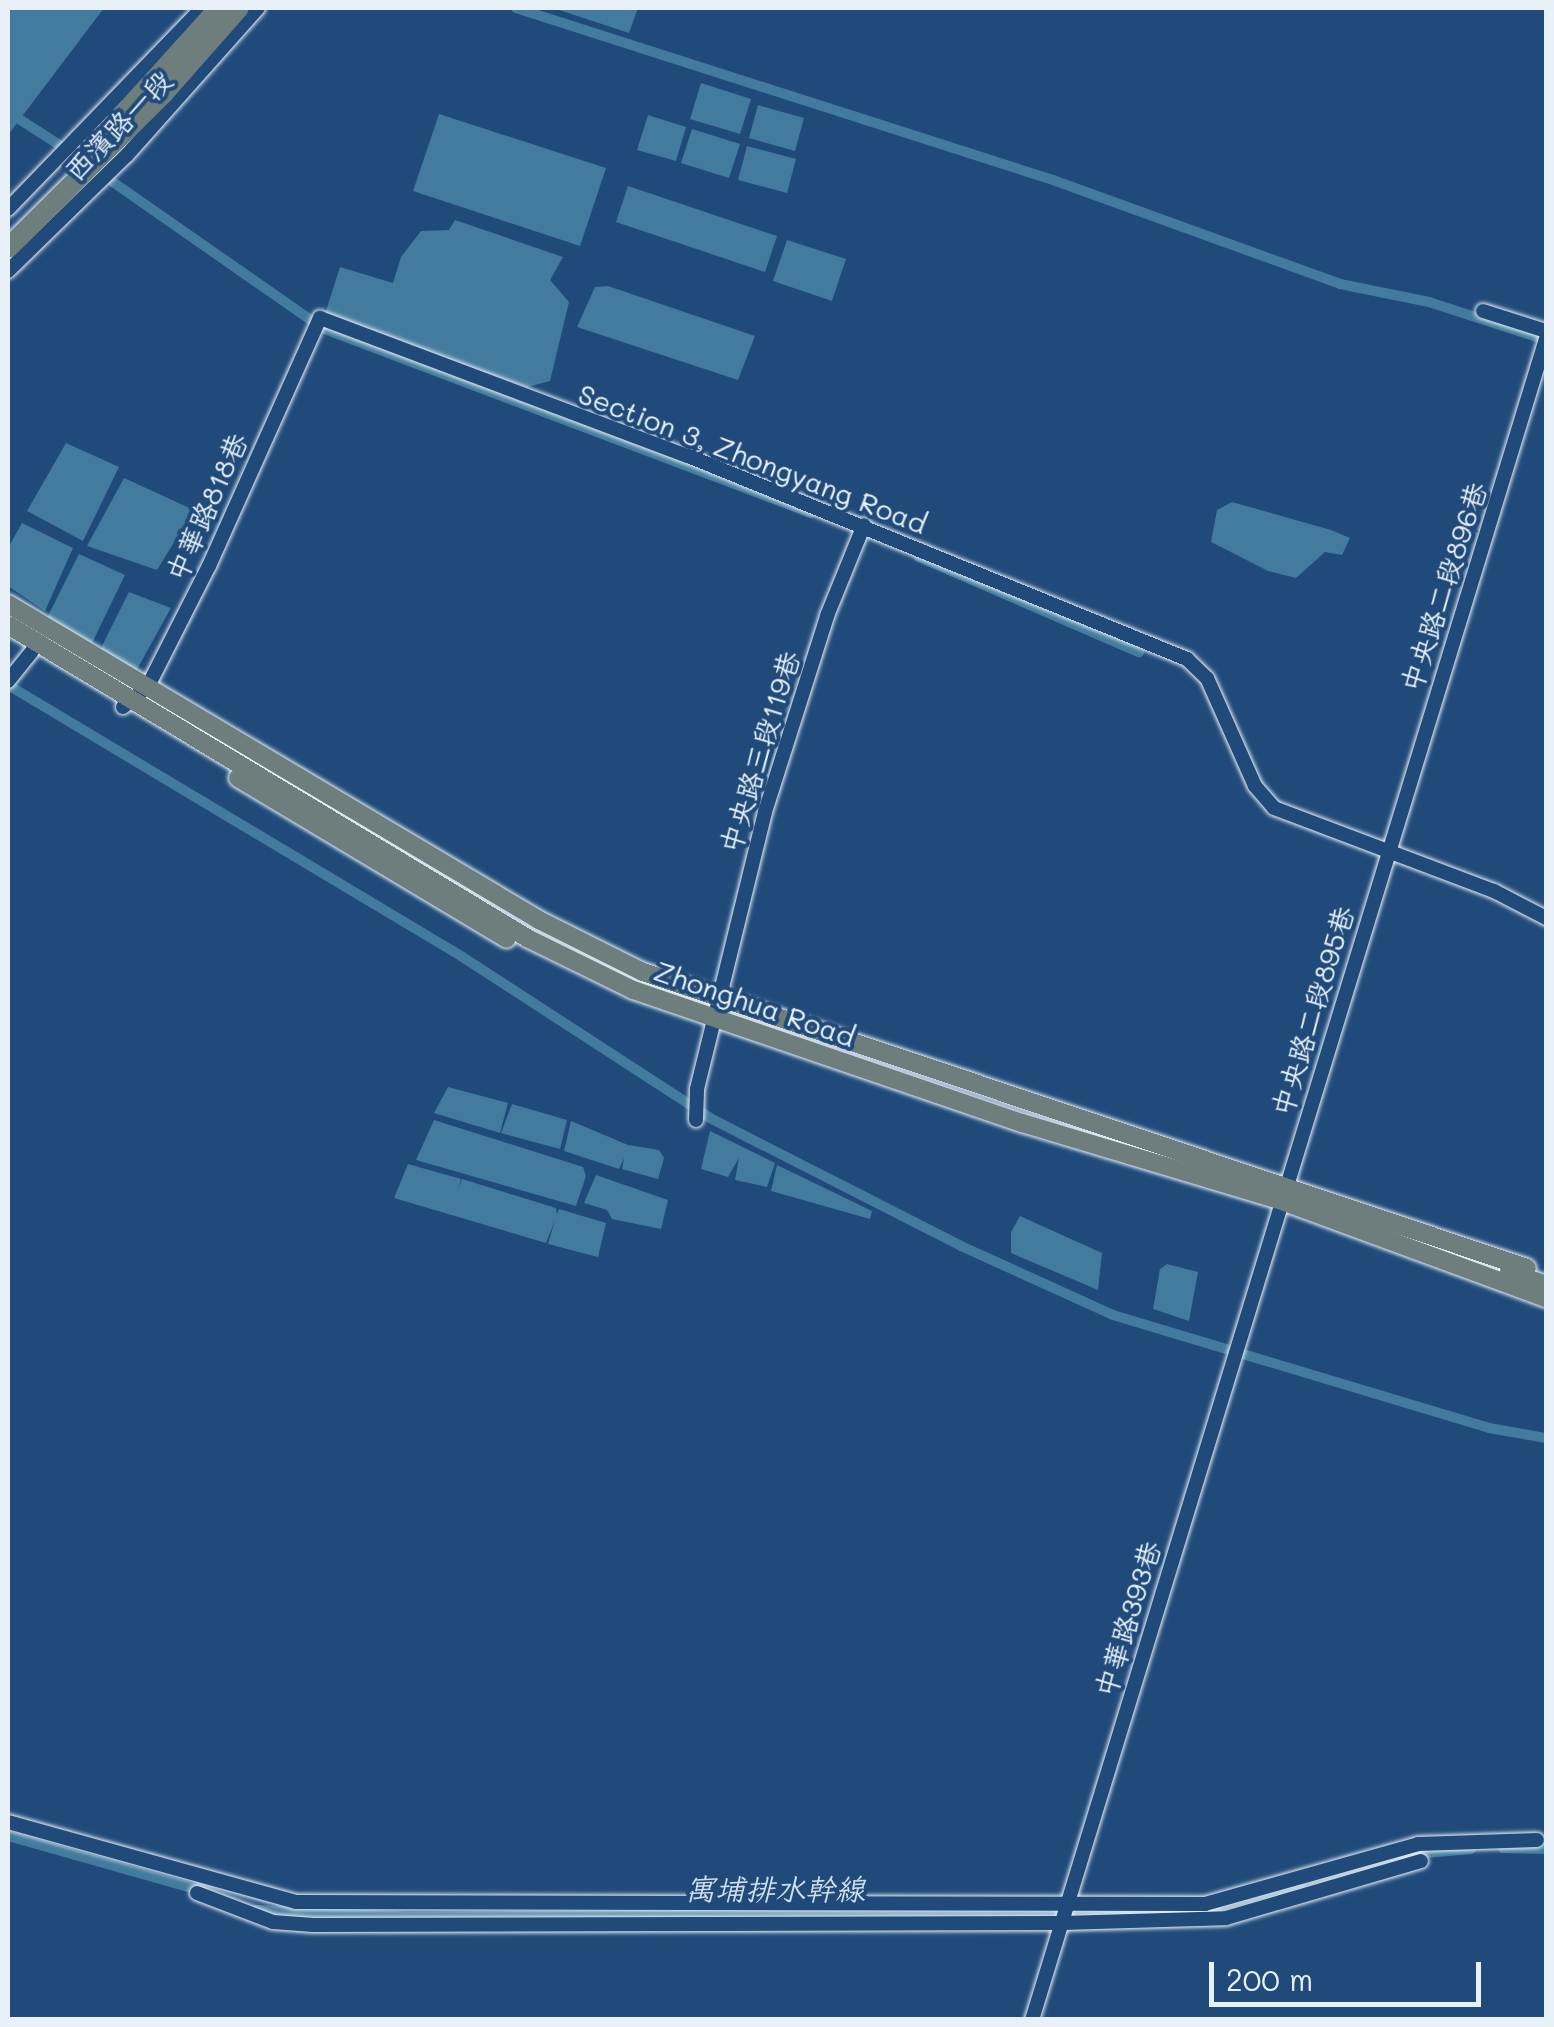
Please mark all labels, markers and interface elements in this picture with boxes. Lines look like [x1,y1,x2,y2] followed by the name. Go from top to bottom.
[57,63,179,187] street label: 西濱路一段
[574,376,932,540] street label: Section 3, Zhongyang Road
[158,428,254,586] street label: 中華路818巷
[1393,478,1493,696] street label: 中央路二段896巷
[712,647,806,857] street label: 中央路三段119巷
[1264,902,1360,1120] street label: 中央路二段895巷
[650,953,860,1053] street label: Zhonghua Road
[1087,1537,1167,1701] street label: 中華路393巷
[685,1870,865,1906] water label: 寓埔排水幹線
[1214,1942,1486,2004] scale bar
[1226,1959,1313,1999] text: 200 m

